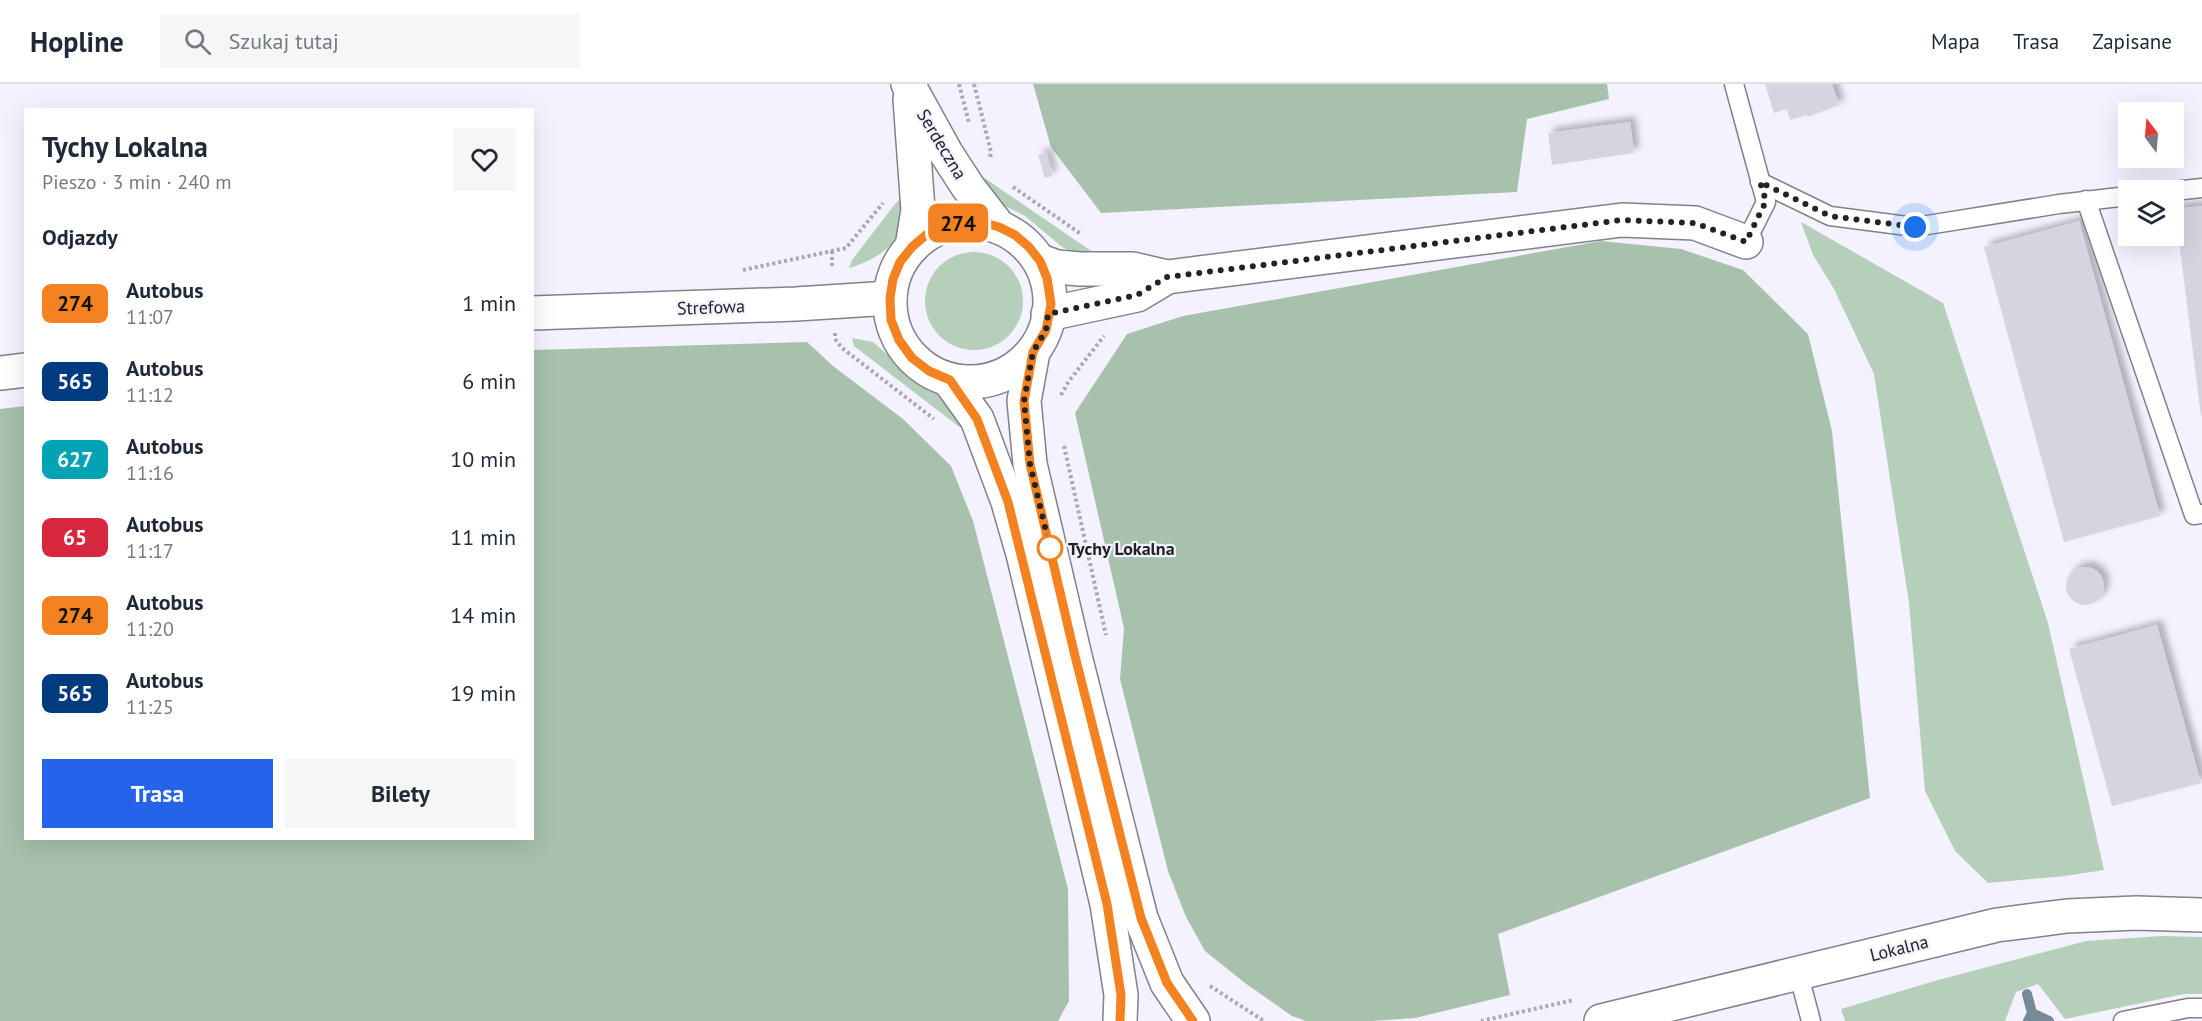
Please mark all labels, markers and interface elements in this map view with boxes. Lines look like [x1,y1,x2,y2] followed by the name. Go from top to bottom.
[160,14,580,68] search box
[30,23,124,60] text: Hopline
[181,25,214,58] icon: search
[229,27,339,55] text: Szukaj tutaj
[1931,28,1980,55] text: Mapa
[2013,28,2059,55] text: Trasa
[2092,28,2172,55] text: Zapisane
[2118,102,2184,168] north arrow
[2118,102,2184,246] map controls
[912,105,972,183] street label: Serdeczna
[42,128,208,165] text: Tychy Lokalna
[453,128,516,191] button: heart
[42,169,232,195] text: Pieszo · 3 min · 240 m
[2118,180,2184,246] button: layers
[924,204,992,242] line badge: 274
[940,210,976,237] text: 274
[1900,212,1930,242] your location
[42,223,118,251] text: Odjazdy
[126,276,203,304] text: Autobus
[462,289,516,317] text: 1 min
[57,290,93,317] text: 274
[677,294,745,320] street label: Strefowa
[126,304,174,330] text: 11:07
[126,354,203,382] text: Autobus
[462,367,516,395] text: 6 min
[57,368,93,395] text: 565
[126,382,174,408] text: 11:12
[126,432,203,460] text: Autobus
[450,445,516,473] text: 10 min
[57,446,93,473] text: 627
[126,460,174,486] text: 11:16
[126,510,203,538] text: Autobus
[450,523,516,551] text: 11 min
[63,524,87,551] text: 65
[1037,535,1063,561] marker: Tychy Lokalna
[1068,537,1175,560] place label: Tychy Lokalna
[126,538,174,564] text: 11:17
[126,588,203,616] text: Autobus
[450,601,516,629] text: 14 min
[57,602,93,629] text: 274
[126,616,174,642] text: 11:20
[126,666,203,694] text: Autobus
[450,679,516,707] text: 19 min
[57,680,93,707] text: 565
[126,694,174,720] text: 11:25
[42,759,273,828] button: Trasa
[285,759,516,828] button: Bilety
[1867,930,1931,966] street label: Lokalna

